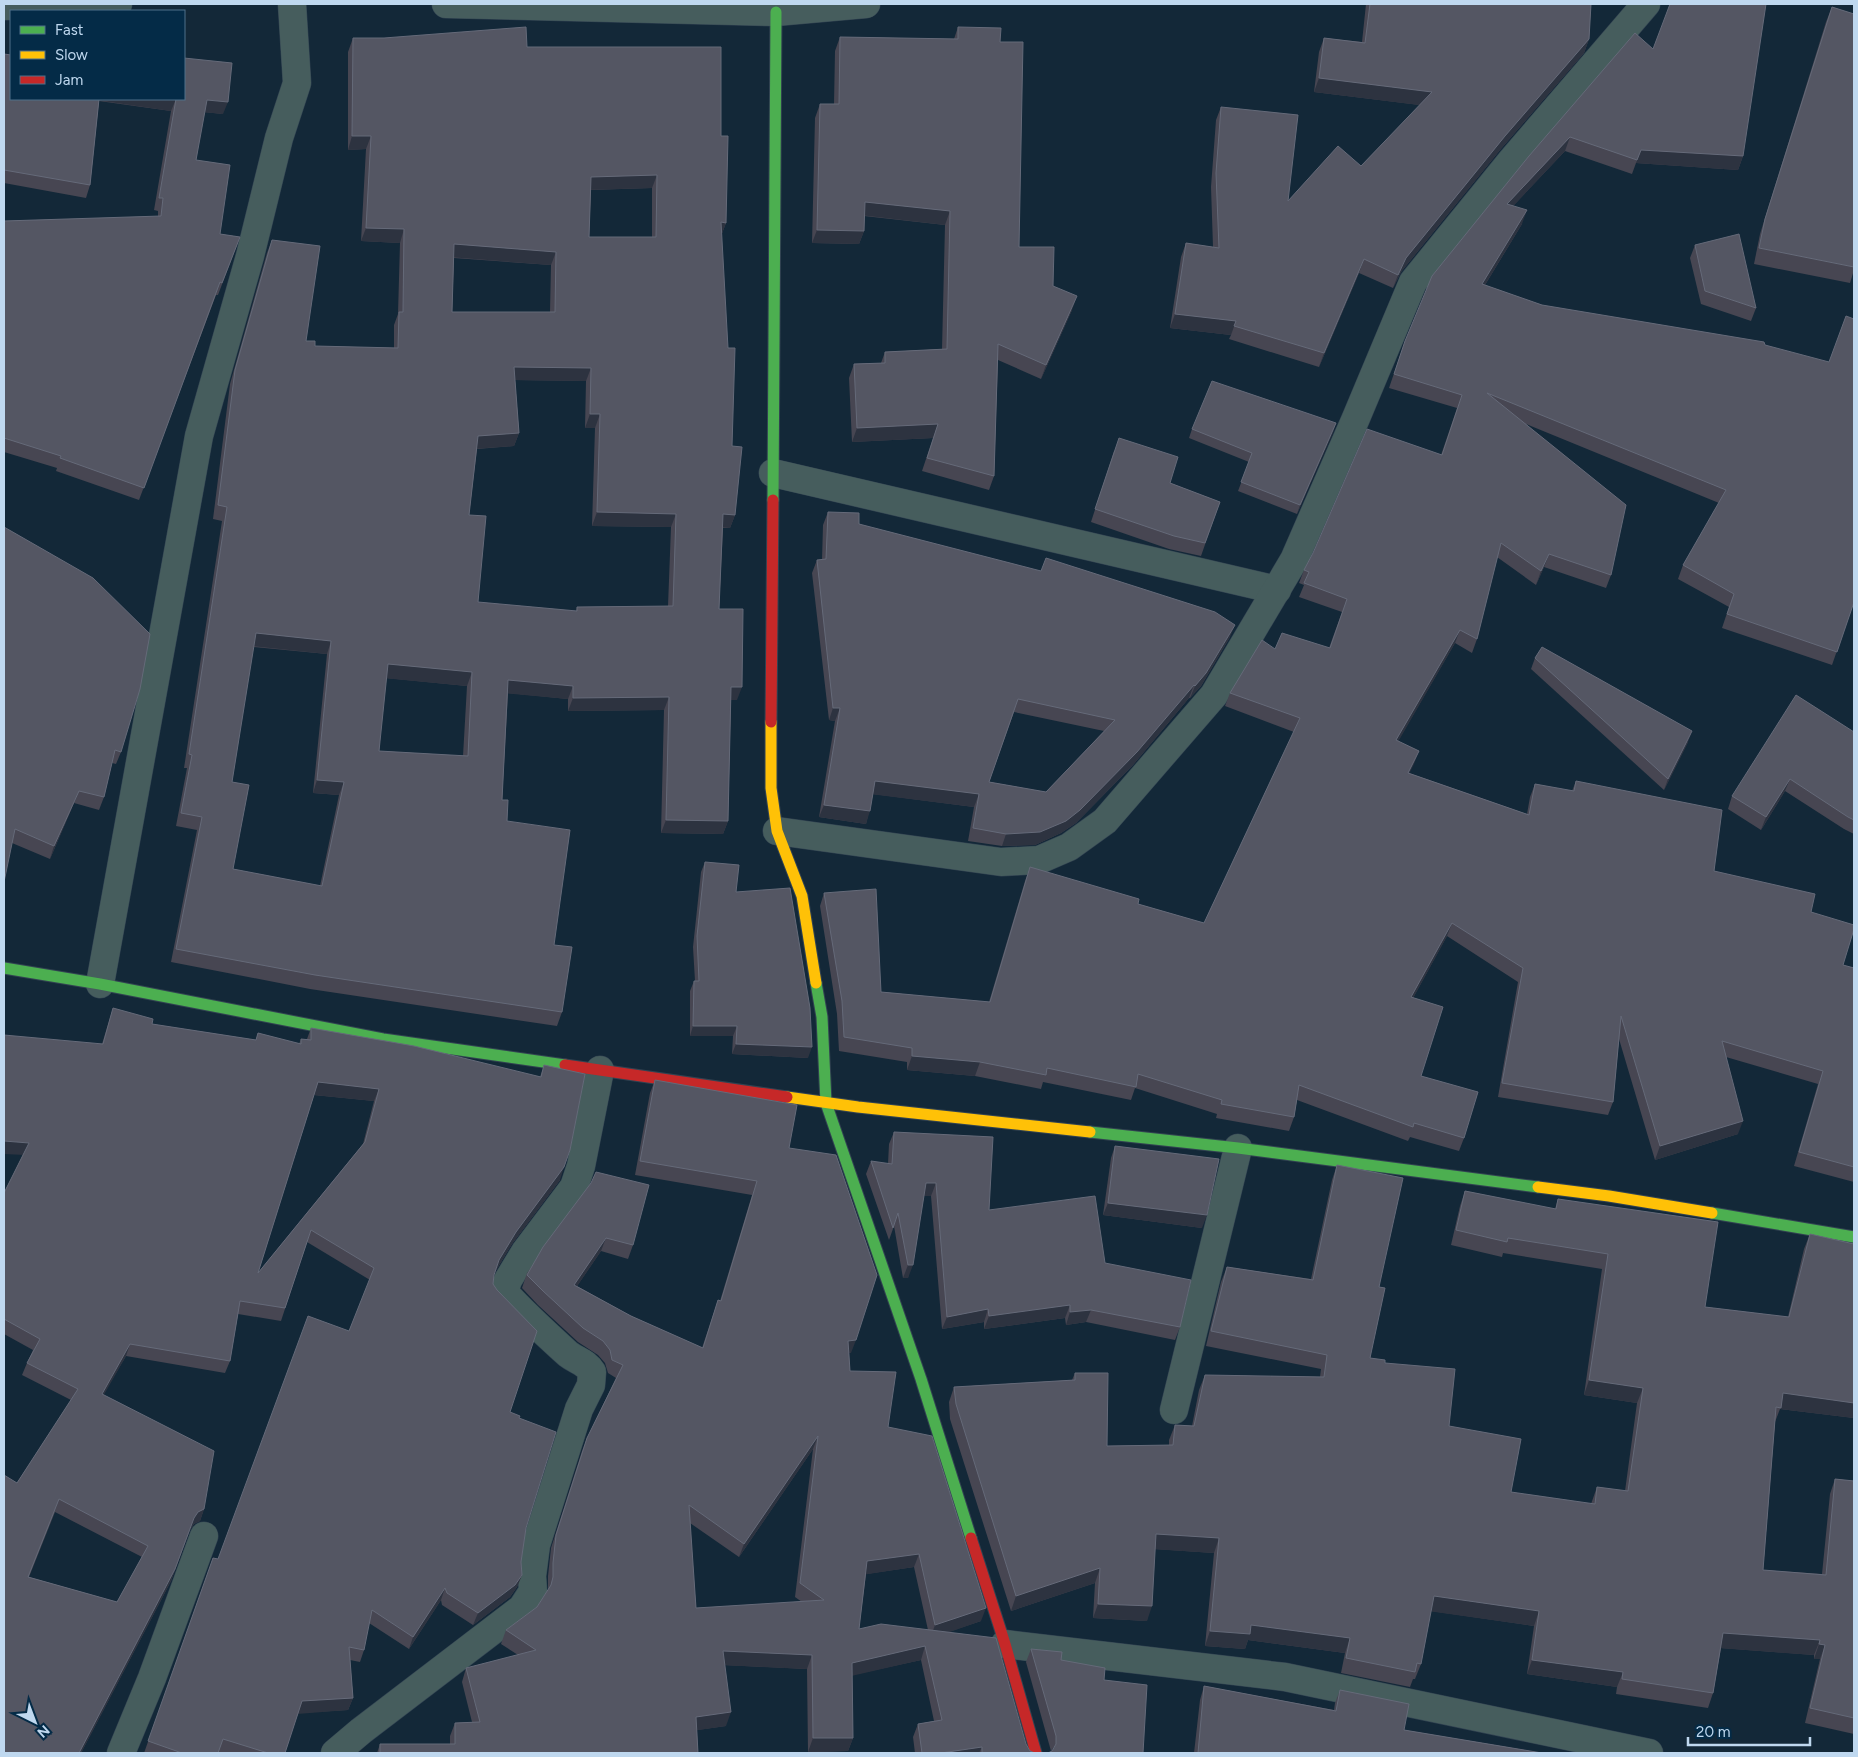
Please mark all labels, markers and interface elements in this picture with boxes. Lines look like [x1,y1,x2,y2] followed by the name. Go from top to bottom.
[10,10,185,100] legend
[55,21,84,39] text: Fast
[55,46,88,64] text: Slow
[55,71,83,89] text: Jam
[10,1697,60,1747] north arrow
[1688,1714,1810,1746] scale bar
[34,1721,53,1741] text: N
[1696,1723,1730,1741] text: 20 m

